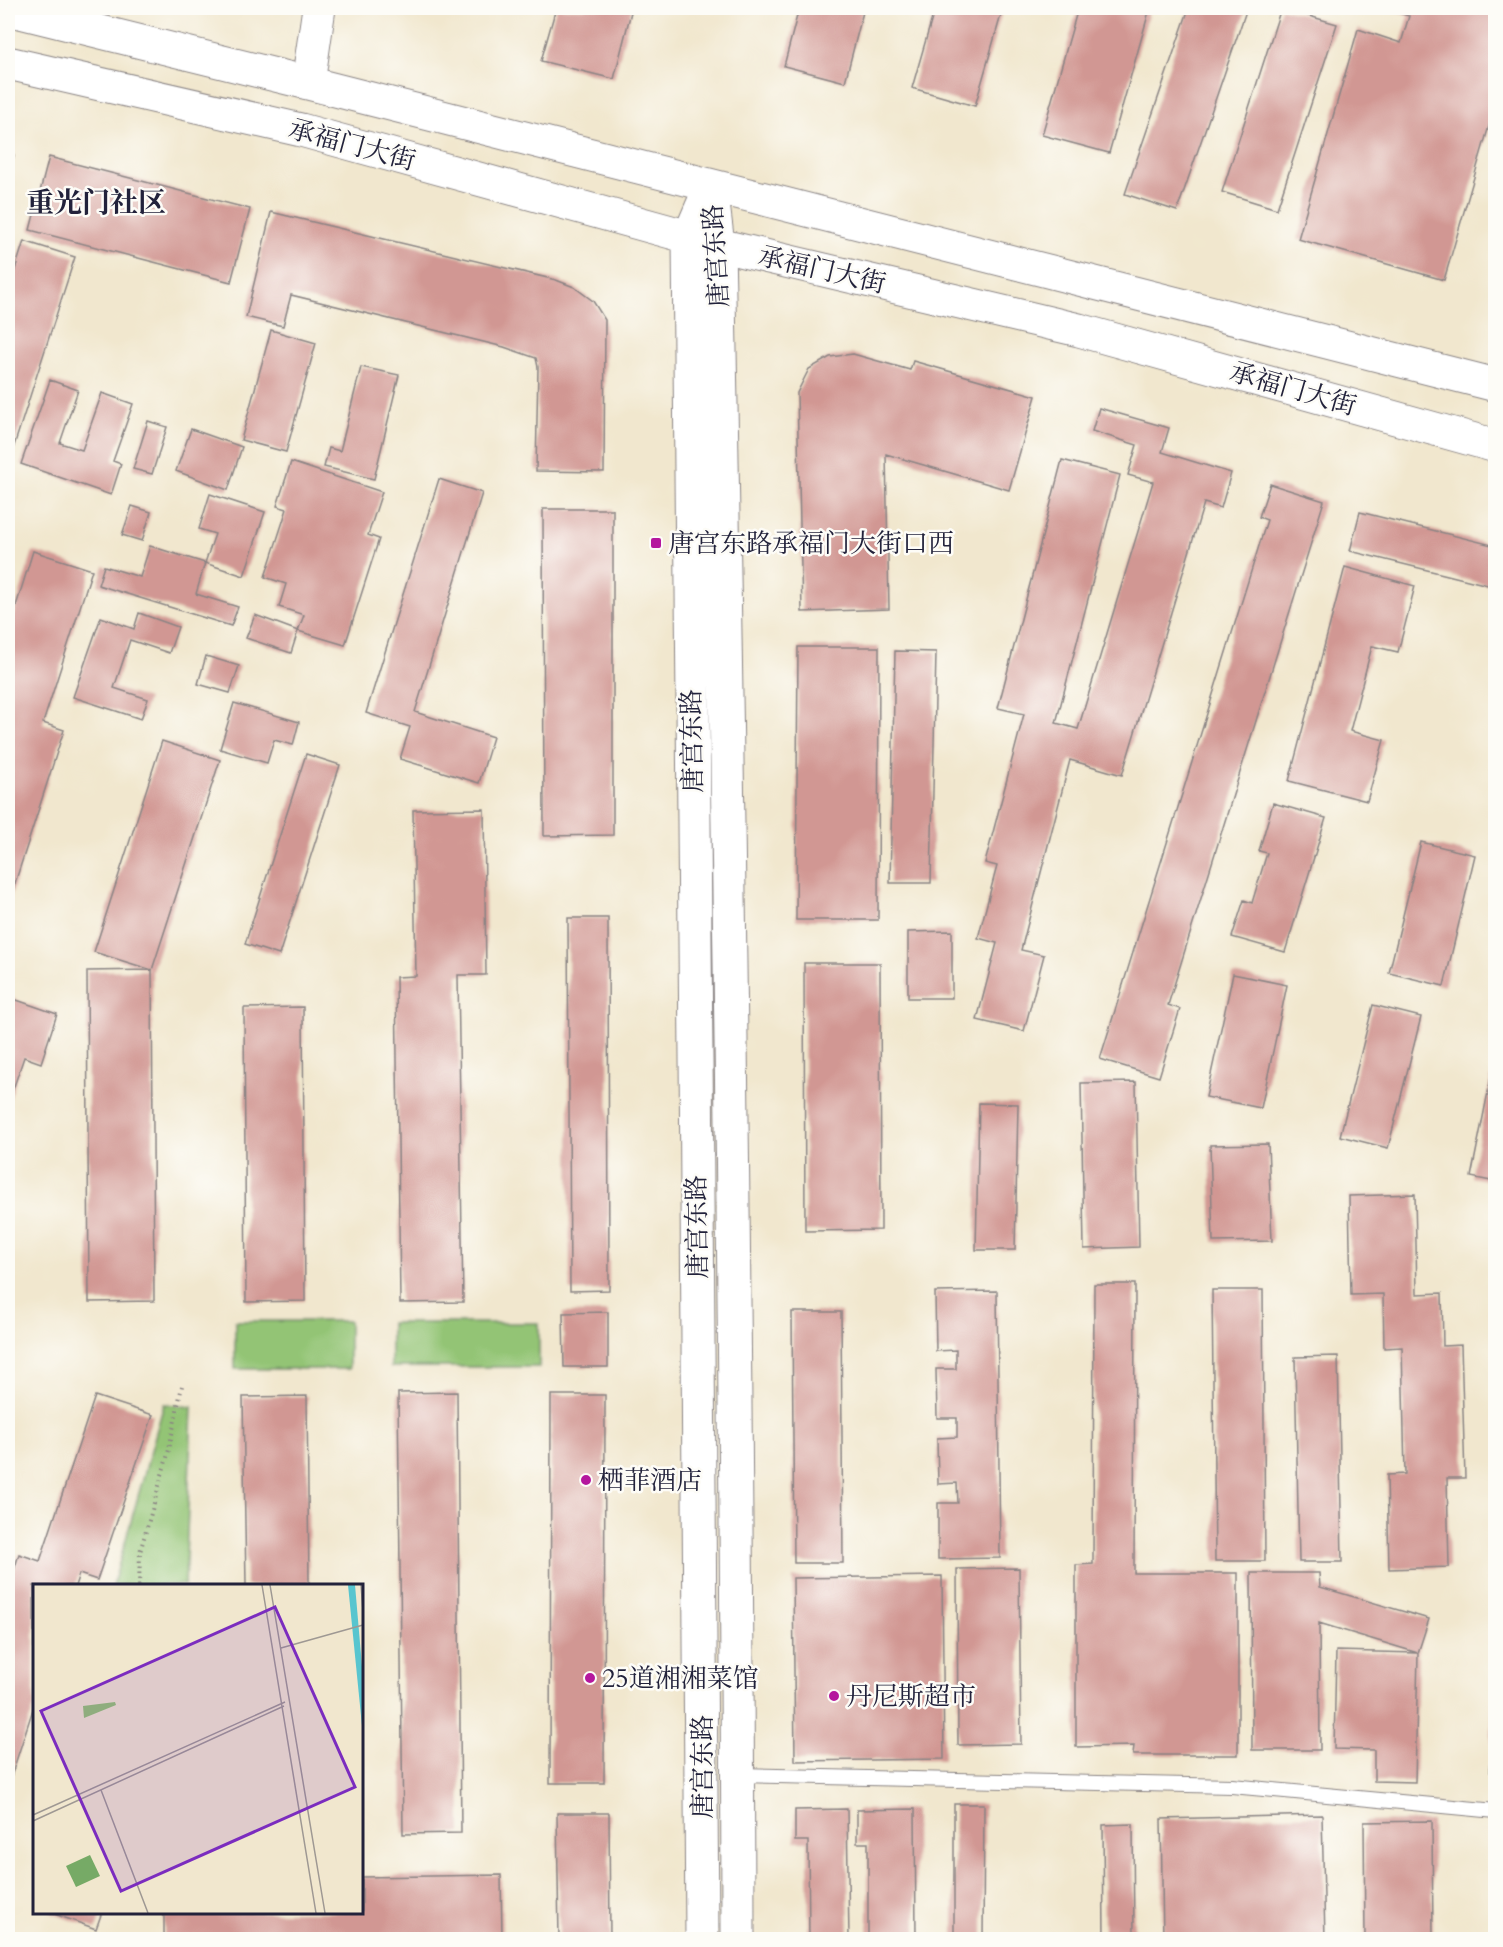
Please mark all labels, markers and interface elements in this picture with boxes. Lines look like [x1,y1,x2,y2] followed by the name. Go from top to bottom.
[285,111,419,179] street label: 承福门大街
[26,184,166,222] district label: 重光门社区
[695,203,737,309] street label: 唐宫东路
[755,238,889,302] street label: 承福门大街
[1226,354,1360,424] street label: 承福门大街
[668,526,954,561] place label: 唐宫东路承福门大街口西
[649,536,663,550] marker: 唐宫东路承福门大街口西
[674,689,710,793] street label: 唐宫东路
[679,1175,715,1279] street label: 唐宫东路
[598,1463,702,1498] place label: 栖菲酒店
[579,1473,593,1487] marker: 栖菲酒店
[33,1584,363,1914] inset map
[602,1661,759,1696] place label: 25道湘湘菜馆
[583,1671,597,1685] marker: 25道湘湘菜馆
[846,1679,976,1714] place label: 丹尼斯超市
[827,1689,841,1703] marker: 丹尼斯超市
[685,1715,720,1819] street label: 唐宫东路

